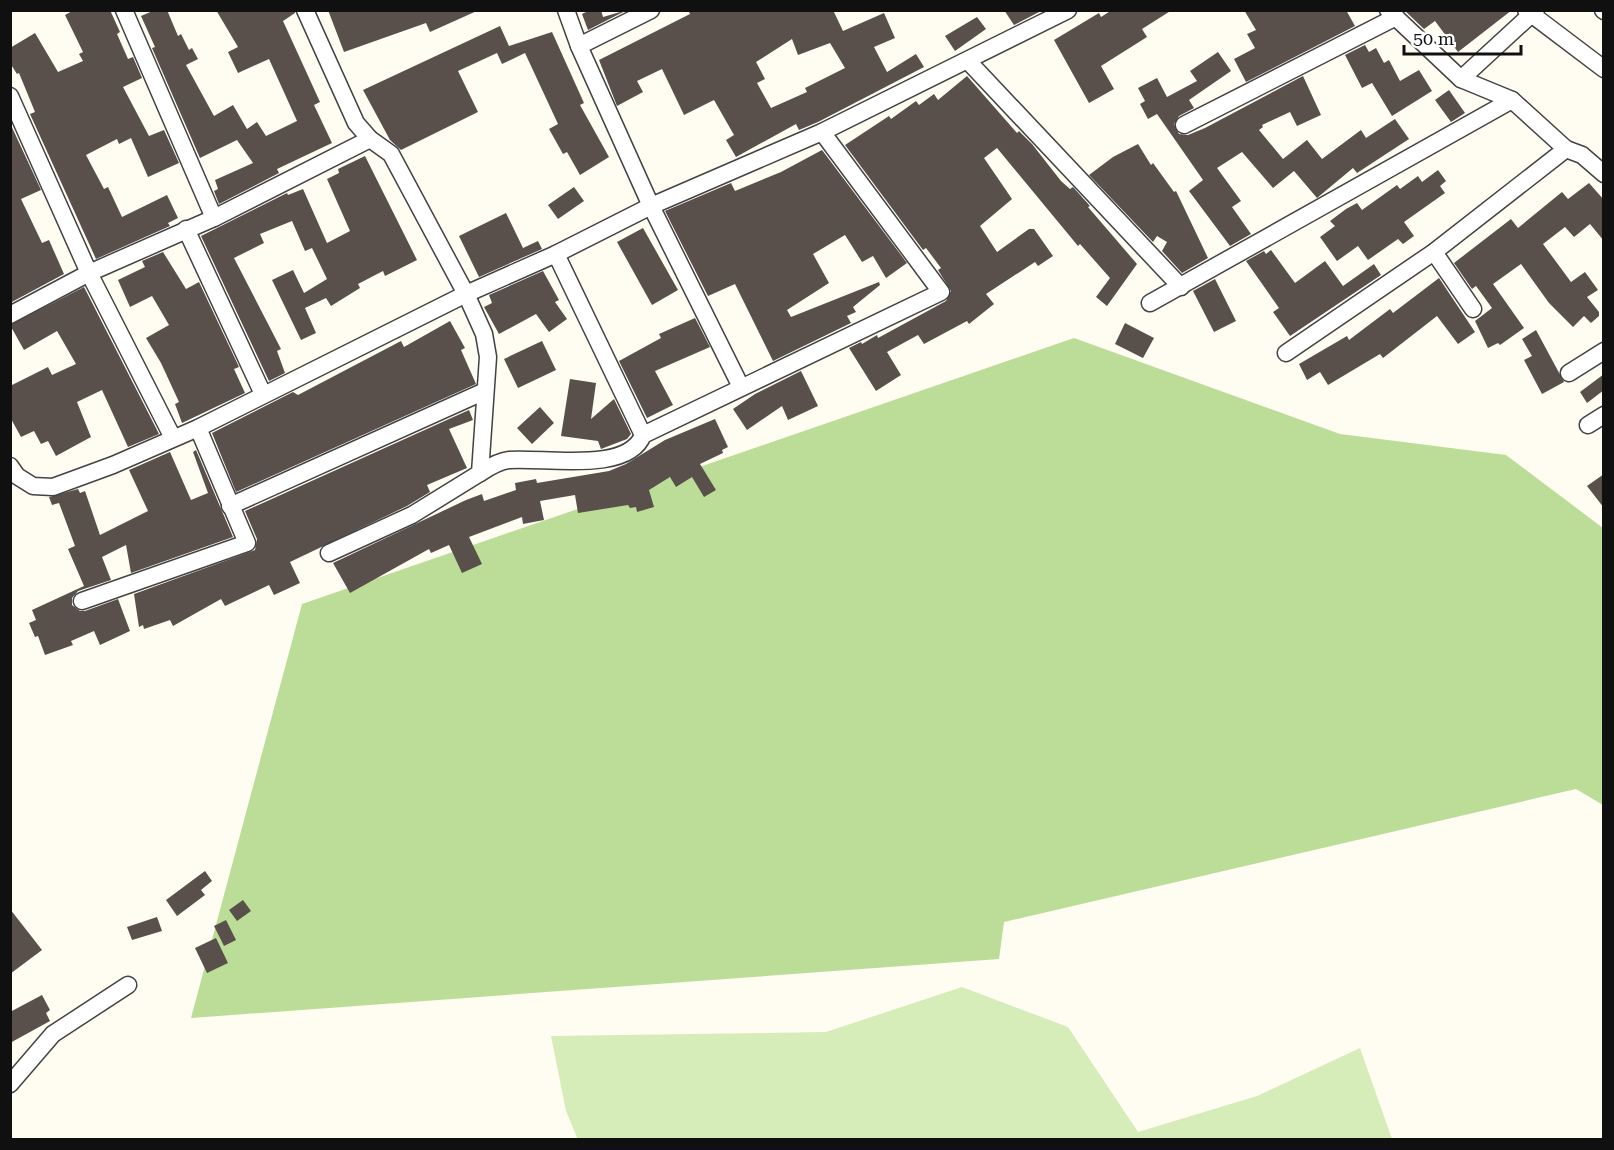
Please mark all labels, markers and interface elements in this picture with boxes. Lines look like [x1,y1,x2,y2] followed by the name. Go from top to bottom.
[1404,18,1521,56] scale bar
[1413,28,1454,49] text: 50 m

